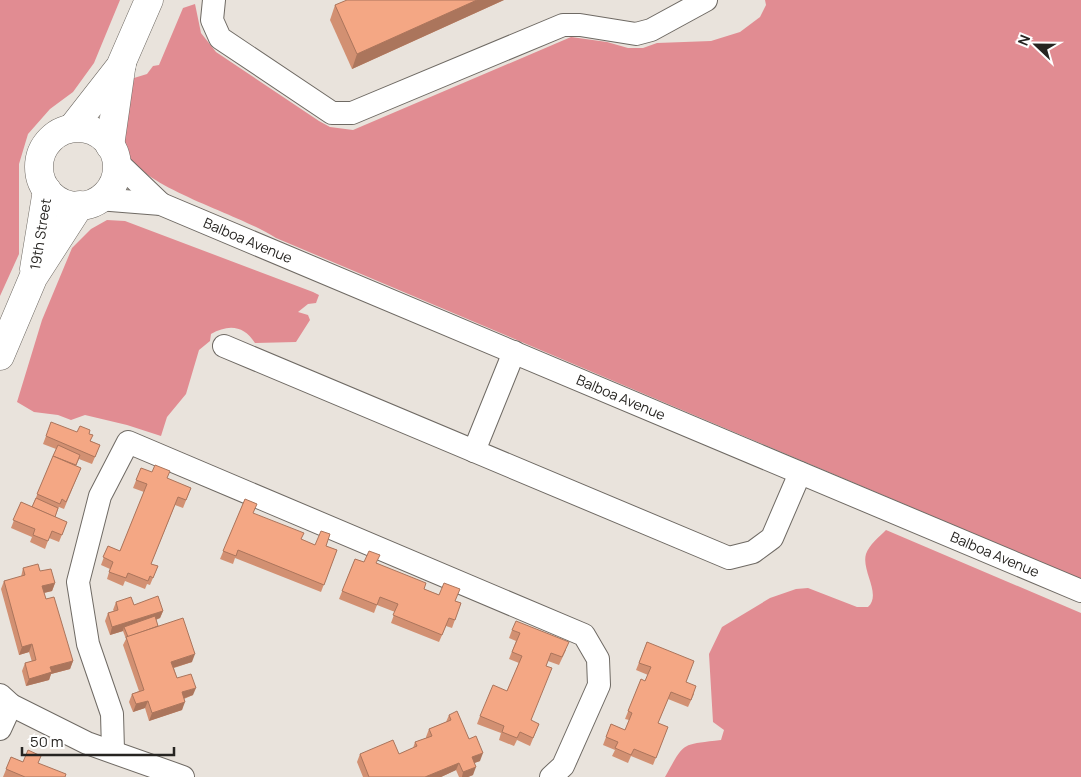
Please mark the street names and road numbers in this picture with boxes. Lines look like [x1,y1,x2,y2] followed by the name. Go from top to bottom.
[25,197,55,271] street label: 19th Street
[201,213,295,267] street label: Balboa Avenue
[574,370,668,424] street label: Balboa Avenue
[948,527,1042,581] street label: Balboa Avenue

